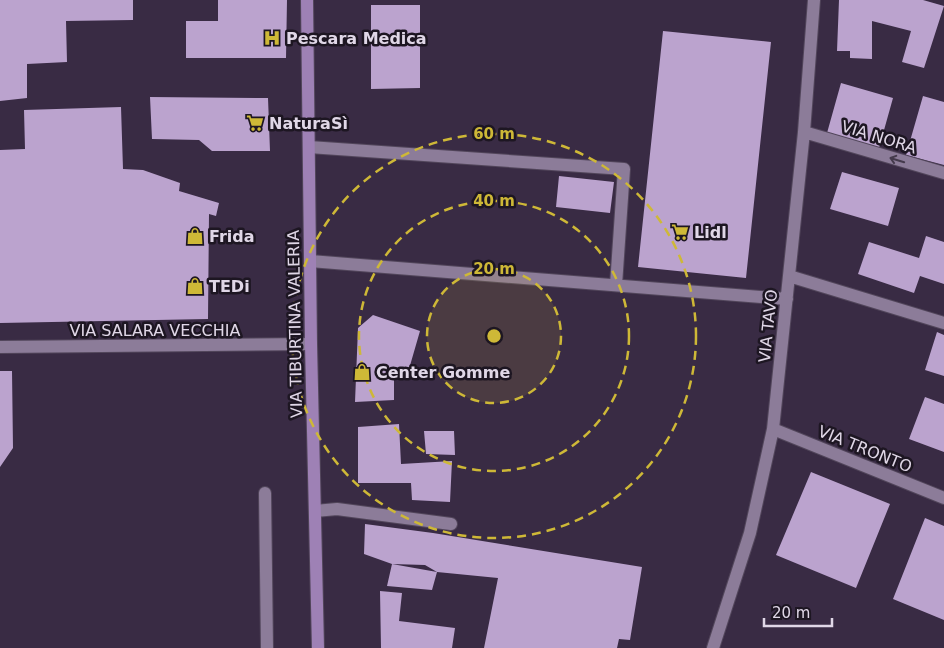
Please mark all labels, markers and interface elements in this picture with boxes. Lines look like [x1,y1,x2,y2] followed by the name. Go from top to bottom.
[262,28,282,48] hospital icon: Pescara Medica
[286,29,427,48] place label: Pescara Medica
[245,113,265,133] supermarket icon: NaturaSì
[269,114,348,133] place label: NaturaSì
[839,117,919,157] street label: VIA NORA
[473,125,515,143] text: 60 m
[890,154,906,164] one-way arrow
[473,192,515,210] text: 40 m
[670,222,690,242] supermarket icon: Lidl
[694,223,727,242] place label: Lidl
[185,226,205,246] shop icon: Frida
[209,227,255,246] place label: Frida
[284,230,306,418] street label: VIA TIBURTINA VALERIA
[473,260,515,278] text: 20 m
[185,276,205,296] shop icon: TEDi
[209,277,250,296] place label: TEDi
[755,289,781,363] street label: VIA TAVO
[70,321,241,340] street label: VIA SALARA VECCHIA
[485,327,503,345] centre of rings
[352,362,372,382] shop icon: Center Gomme
[376,363,510,382] place label: Center Gomme
[815,422,915,476] street label: VIA TRONTO
[764,596,832,628] scale bar
[772,604,810,622] text: 20 m

